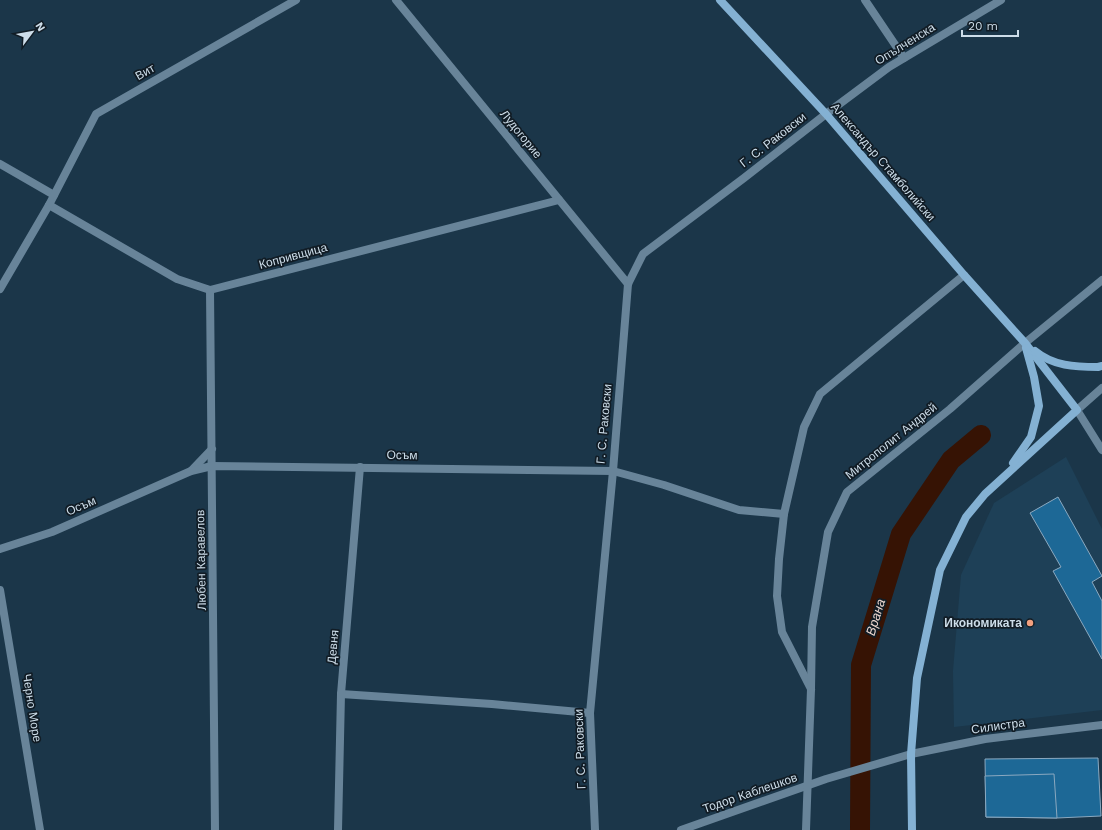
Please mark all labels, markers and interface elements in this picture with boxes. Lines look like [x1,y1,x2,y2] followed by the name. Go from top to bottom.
[12,12,52,52] north arrow
[962,12,1018,38] scale bar
[968,19,998,33] text: 20 m
[32,20,48,34] text: N
[873,20,938,68] street label: Опълченска
[133,61,158,83] street label: Вит
[828,100,938,224] street label: Александър Стамболийски
[497,107,545,161] street label: Лудогорие
[737,110,809,170] street label: Г. С. Раковски
[257,240,329,272] street label: Копривщица
[594,383,614,465] street label: Г. С. Раковски
[843,400,939,482] street label: Митрополит Андрей
[386,448,418,462] street label: Осъм
[64,493,98,519] street label: Осъм
[193,510,209,610] street label: Любен Каравелов
[863,597,888,637] water label: Врана
[944,616,1022,630] place label: Икономиката
[1025,618,1035,628] marker: Икономиката
[325,629,341,665] street label: Девня
[20,673,44,743] street label: Черно Море
[572,709,588,789] street label: Г. С. Раковски
[970,715,1026,737] street label: Силистра
[701,770,799,816] street label: Тодор Каблешков

